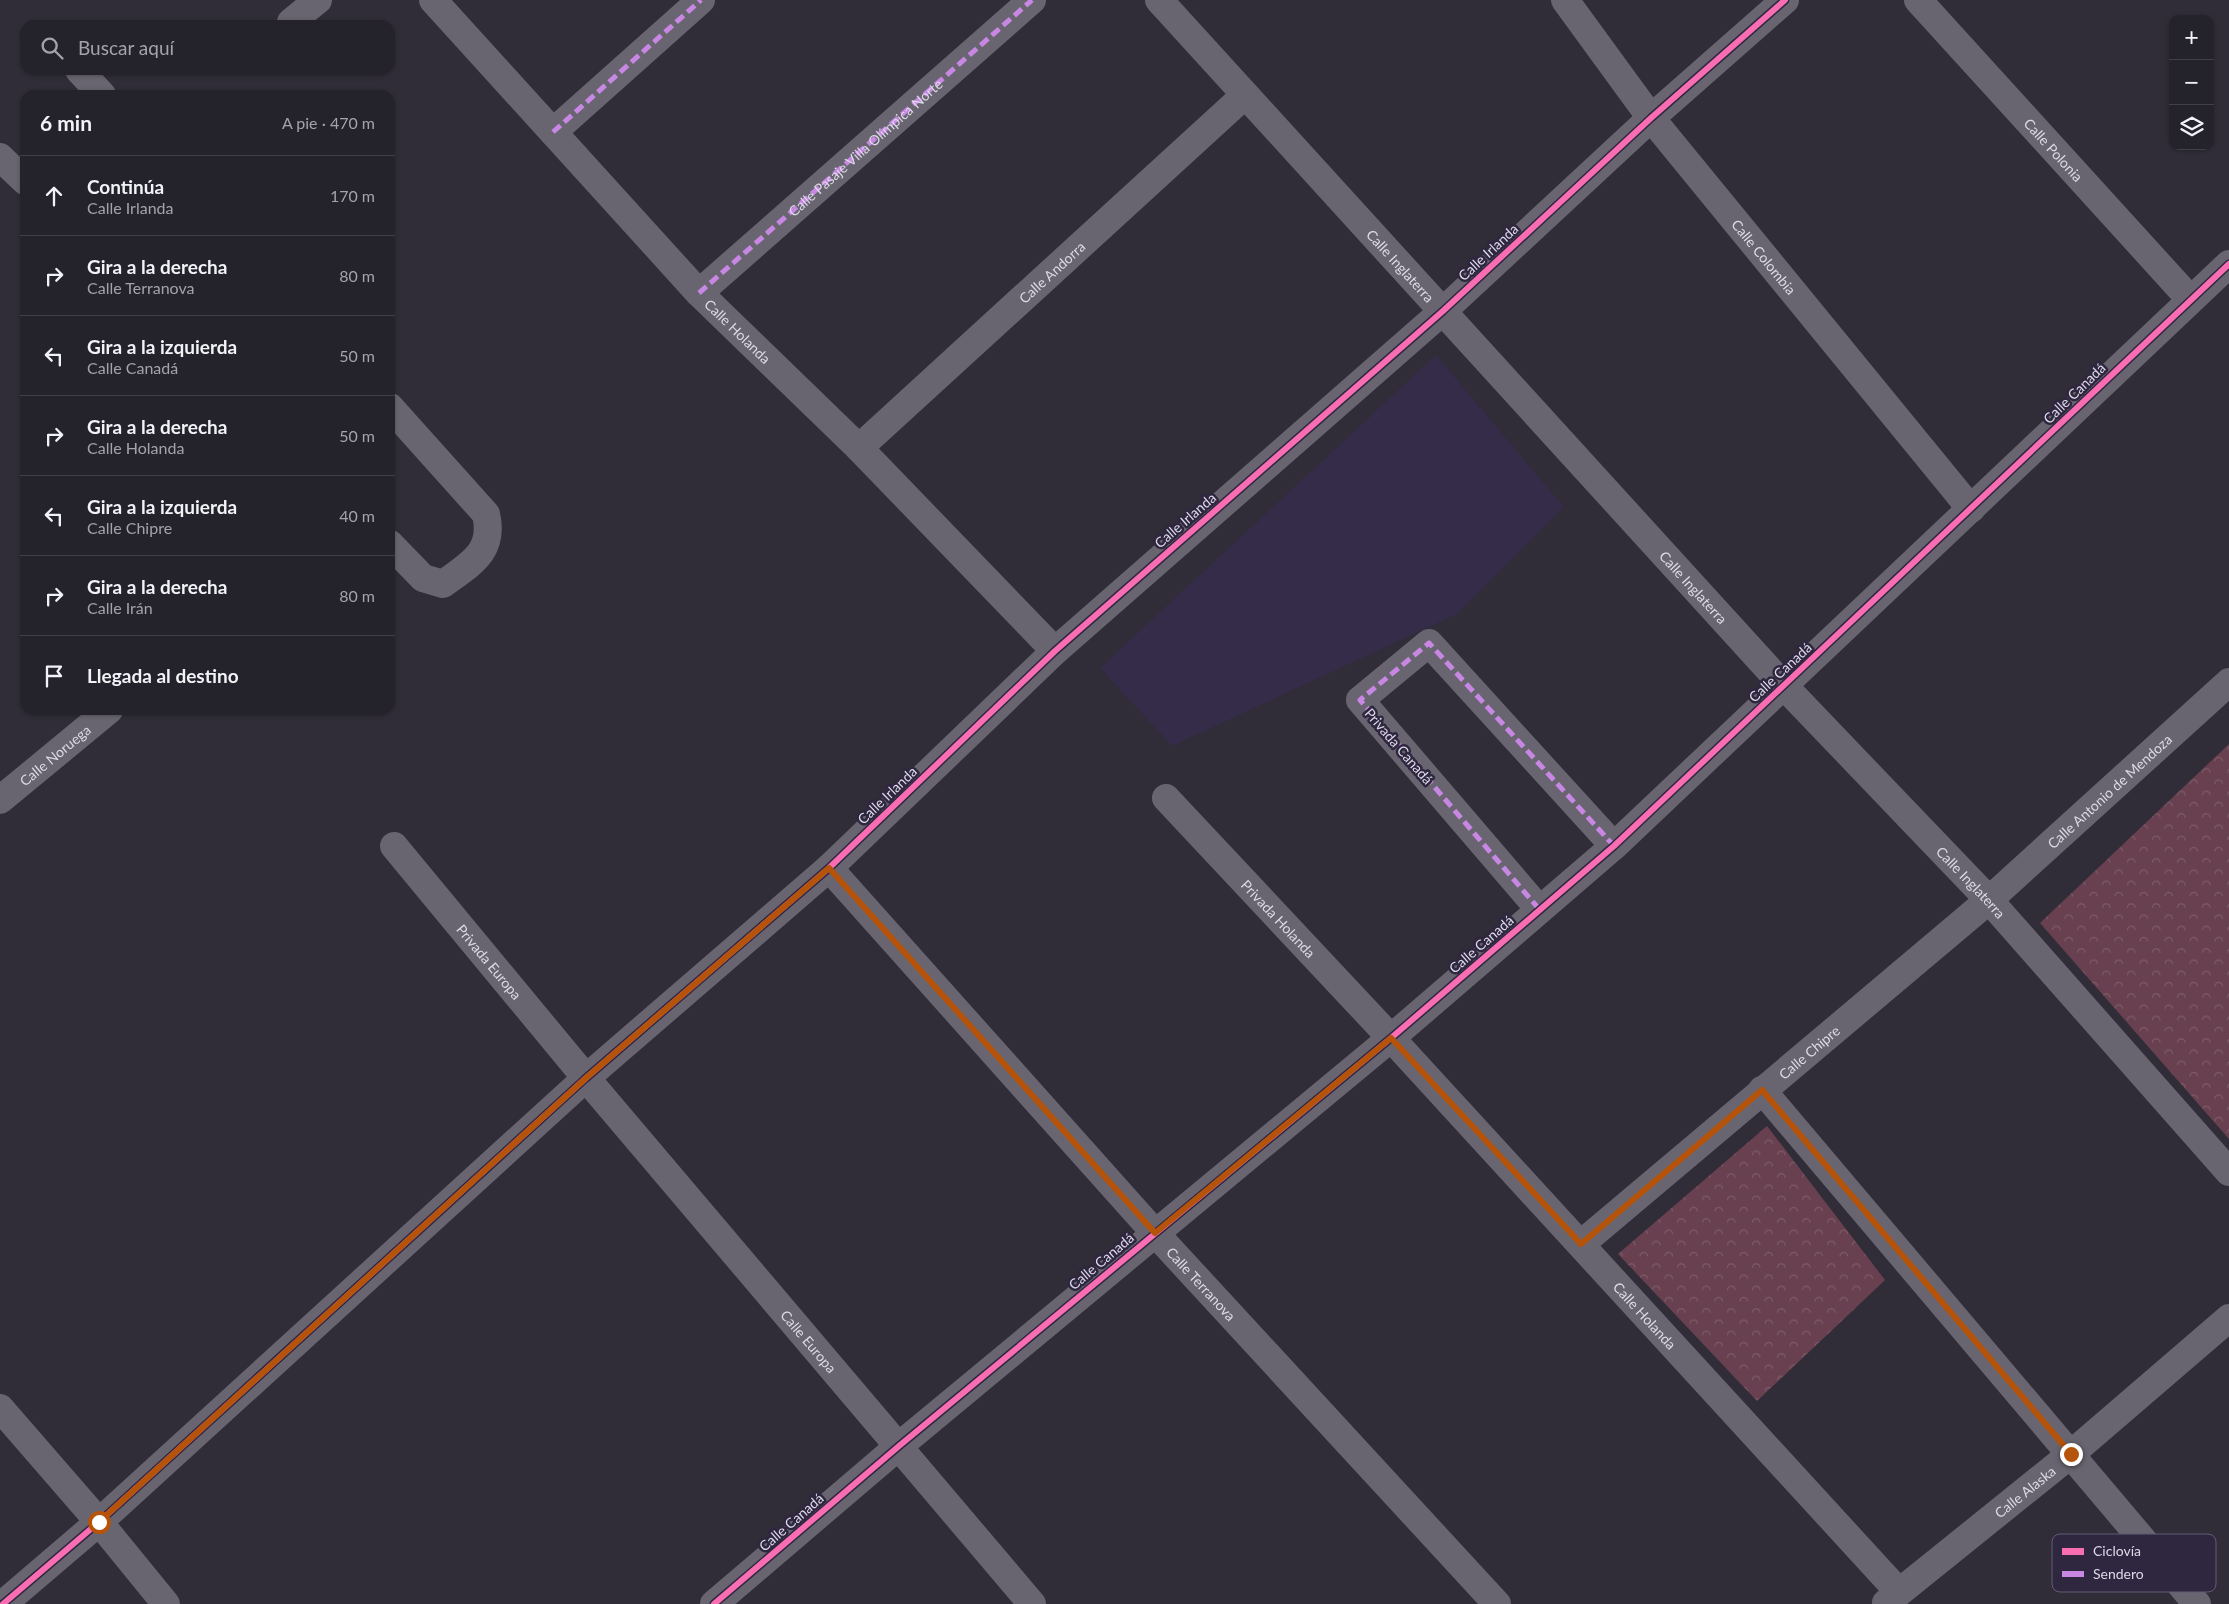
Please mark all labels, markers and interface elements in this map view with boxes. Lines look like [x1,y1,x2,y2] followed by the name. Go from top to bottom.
[2169,15,2214,150] map controls
[2169,15,2214,60] button: +
[20,20,395,75] search box
[38,34,66,62] icon: search
[78,36,174,59] text: Buscar aquí
[2169,60,2214,105] button: −
[784,75,946,219] street label: Calle Pasaje Villa Olímpica Norte
[2169,105,2214,150] button: layers
[40,110,92,135] text: 6 min
[282,113,375,132] text: A pie · 470 m
[2021,114,2087,185] street label: Calle Polonia
[87,175,164,198] text: Continúa
[40,182,68,210] icon: ahead
[330,186,375,205] text: 170 m
[87,198,174,217] text: Calle Irlanda
[1729,215,1800,298] street label: Calle Colombia
[1455,220,1521,284] street label: Calle Irlanda
[1363,225,1438,305] street label: Calle Inglaterra
[1015,237,1088,306] street label: Calle Andorra
[87,255,227,278] text: Gira a la derecha
[40,262,68,290] icon: right
[339,266,375,285] text: 80 m
[87,278,194,297] text: Calle Terranova
[701,295,775,367] street label: Calle Holanda
[87,335,237,358] text: Gira a la izquierda
[40,342,68,370] icon: left
[339,346,375,365] text: 50 m
[87,358,178,377] text: Calle Canadá
[2039,359,2109,427] street label: Calle Canadá
[87,415,227,438] text: Gira a la derecha
[40,422,68,450] icon: right
[339,426,375,445] text: 50 m
[87,438,184,457] text: Calle Holanda
[1151,489,1219,551] street label: Calle Irlanda
[87,495,237,518] text: Gira a la izquierda
[40,502,68,530] icon: left
[339,506,375,525] text: 40 m
[87,518,172,537] text: Calle Chipre
[1656,547,1731,627] street label: Calle Inglaterra
[87,575,227,598] text: Gira a la derecha
[40,582,68,610] icon: right
[339,586,375,605] text: 80 m
[87,598,153,617] text: Calle Irán
[1745,639,1815,705] street label: Calle Canadá
[40,662,68,690] icon: arrive
[87,664,239,687] text: Llegada al destino
[1361,705,1437,787] street label: Privada Canadá
[16,721,94,789] street label: Calle Noruega
[2043,730,2175,852] street label: Calle Antonio de Mendoza
[854,763,920,827] street label: Calle Irlanda
[1933,842,2009,921] street label: Calle Inglaterra
[1238,876,1319,961] street label: Privada Holanda
[1445,911,1517,977] street label: Calle Canadá
[454,921,526,1003] street label: Privada Europa
[1775,1021,1843,1082] street label: Calle Chipre
[1065,1229,1137,1293] street label: Calle Canadá
[1163,1243,1240,1324] street label: Calle Terranova
[1610,1278,1680,1352] street label: Calle Holanda
[778,1306,840,1376] street label: Calle Europa
[2060,1443,2083,1466] route end
[1991,1462,2059,1521] street label: Calle Alaska
[755,1489,827,1555] street label: Calle Canadá
[88,1511,111,1534] route start
[2052,1534,2216,1592] legend
[2093,1542,2141,1559] text: Ciclovía
[2093,1565,2144,1582] text: Sendero

